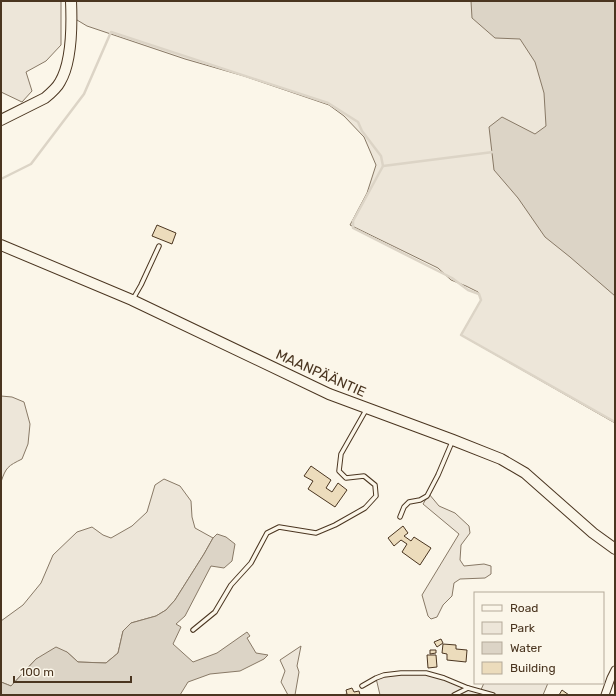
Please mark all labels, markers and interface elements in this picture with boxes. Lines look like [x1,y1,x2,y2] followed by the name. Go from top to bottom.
[273,346,369,401] street label: MAANPÄÄNTIE
[474,592,604,684] legend
[510,601,538,615] text: Road
[510,621,536,635] text: Park
[510,641,542,655] text: Water
[14,658,131,684] scale bar
[510,661,556,675] text: Building
[20,665,54,679] text: 100 m

